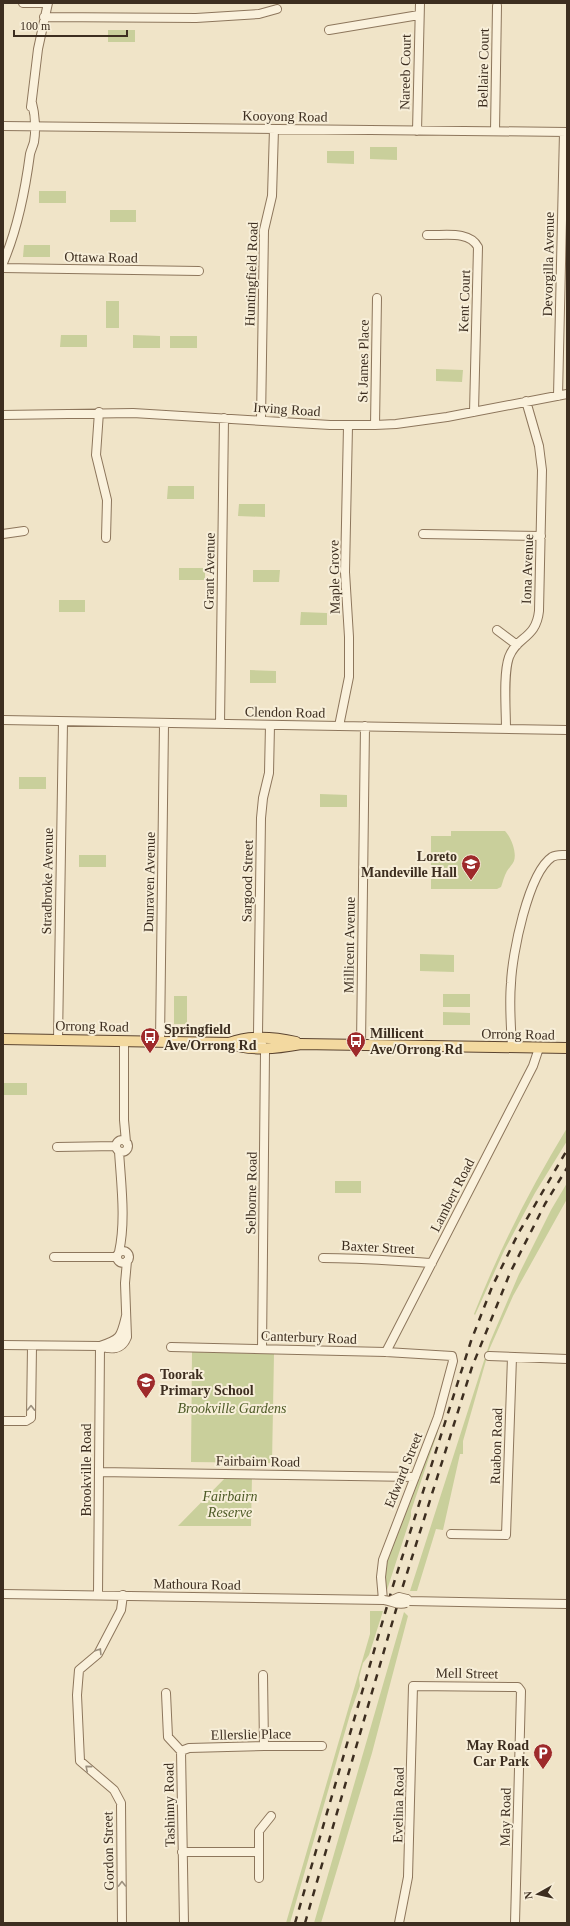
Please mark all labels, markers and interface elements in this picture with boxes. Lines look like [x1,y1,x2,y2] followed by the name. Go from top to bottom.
[14,12,127,38] scale bar
[20,19,51,33] text: 100 m
[475,28,492,108] street label: Bellaire Court
[397,34,414,110] street label: Nareeb Court
[242,108,328,125] street label: Kooyong Road
[540,211,557,317] street label: Devorgilla Avenue
[242,221,261,327] street label: Huntingfield Road
[64,249,138,266] street label: Ottawa Road
[456,269,473,333] street label: Kent Court
[355,319,372,403] street label: St James Place
[253,400,321,419] street label: Irving Road
[201,532,218,610] street label: Grant Avenue
[519,534,536,604] street label: Iona Avenue
[326,540,343,614] street label: Maple Grove
[245,704,325,721] street label: Clendon Road
[39,828,56,934] street label: Stradbroke Avenue
[141,832,158,932] street label: Dunraven Avenue
[239,839,256,922] street label: Sargood Street
[361,849,457,880] place label: Loreto Mandeville Hall
[460,853,482,881] school or university icon: Loreto Mandeville Hall
[341,897,358,993] street label: Millicent Avenue
[55,1018,129,1035] street label: Orrong Road
[164,1022,257,1053] place label: Springfield Ave/Orrong Rd
[139,1026,161,1054] bus stop icon: Springfield Ave/Orrong Rd
[370,1026,463,1057] place label: Millicent Ave/Orrong Rd
[481,1026,555,1043] street label: Orrong Road
[345,1030,367,1058] bus stop icon: Millicent Ave/Orrong Rd
[243,1151,260,1235] street label: Selborne Road
[427,1156,477,1234] street label: Lambert Road
[341,1238,415,1257] street label: Baxter Street
[261,1328,357,1347] street label: Canterbury Road
[160,1367,254,1398] place label: Toorak Primary School
[135,1371,157,1399] school or university icon: Toorak Primary School
[178,1401,287,1416] park label: Brookville Gardens
[27,1405,35,1411] one-way arrow
[488,1407,505,1485] street label: Ruabon Road
[79,1424,94,1516] street label: Brookville Road
[382,1430,425,1510] street label: Edward Street
[216,1453,300,1470] street label: Fairbairn Road
[201,1489,258,1520] park label: Fairbairn Reserve
[153,1576,241,1593] street label: Mathoura Road
[94,1648,102,1655] one-way arrow
[436,1665,499,1682] street label: Mell Street
[211,1726,291,1743] street label: Ellerslie Place
[466,1738,529,1769] place label: May Road Car Park
[532,1742,554,1770] parking icon: May Road Car Park
[161,1763,178,1847] street label: Tashinny Road
[85,1765,93,1772] one-way arrow
[390,1767,407,1843] street label: Evelina Road
[497,1788,514,1846] street label: May Road
[100,1811,117,1891] street label: Gordon Street
[518,1874,558,1914] north arrow
[118,1881,126,1887] one-way arrow
[522,1891,535,1900] text: N

